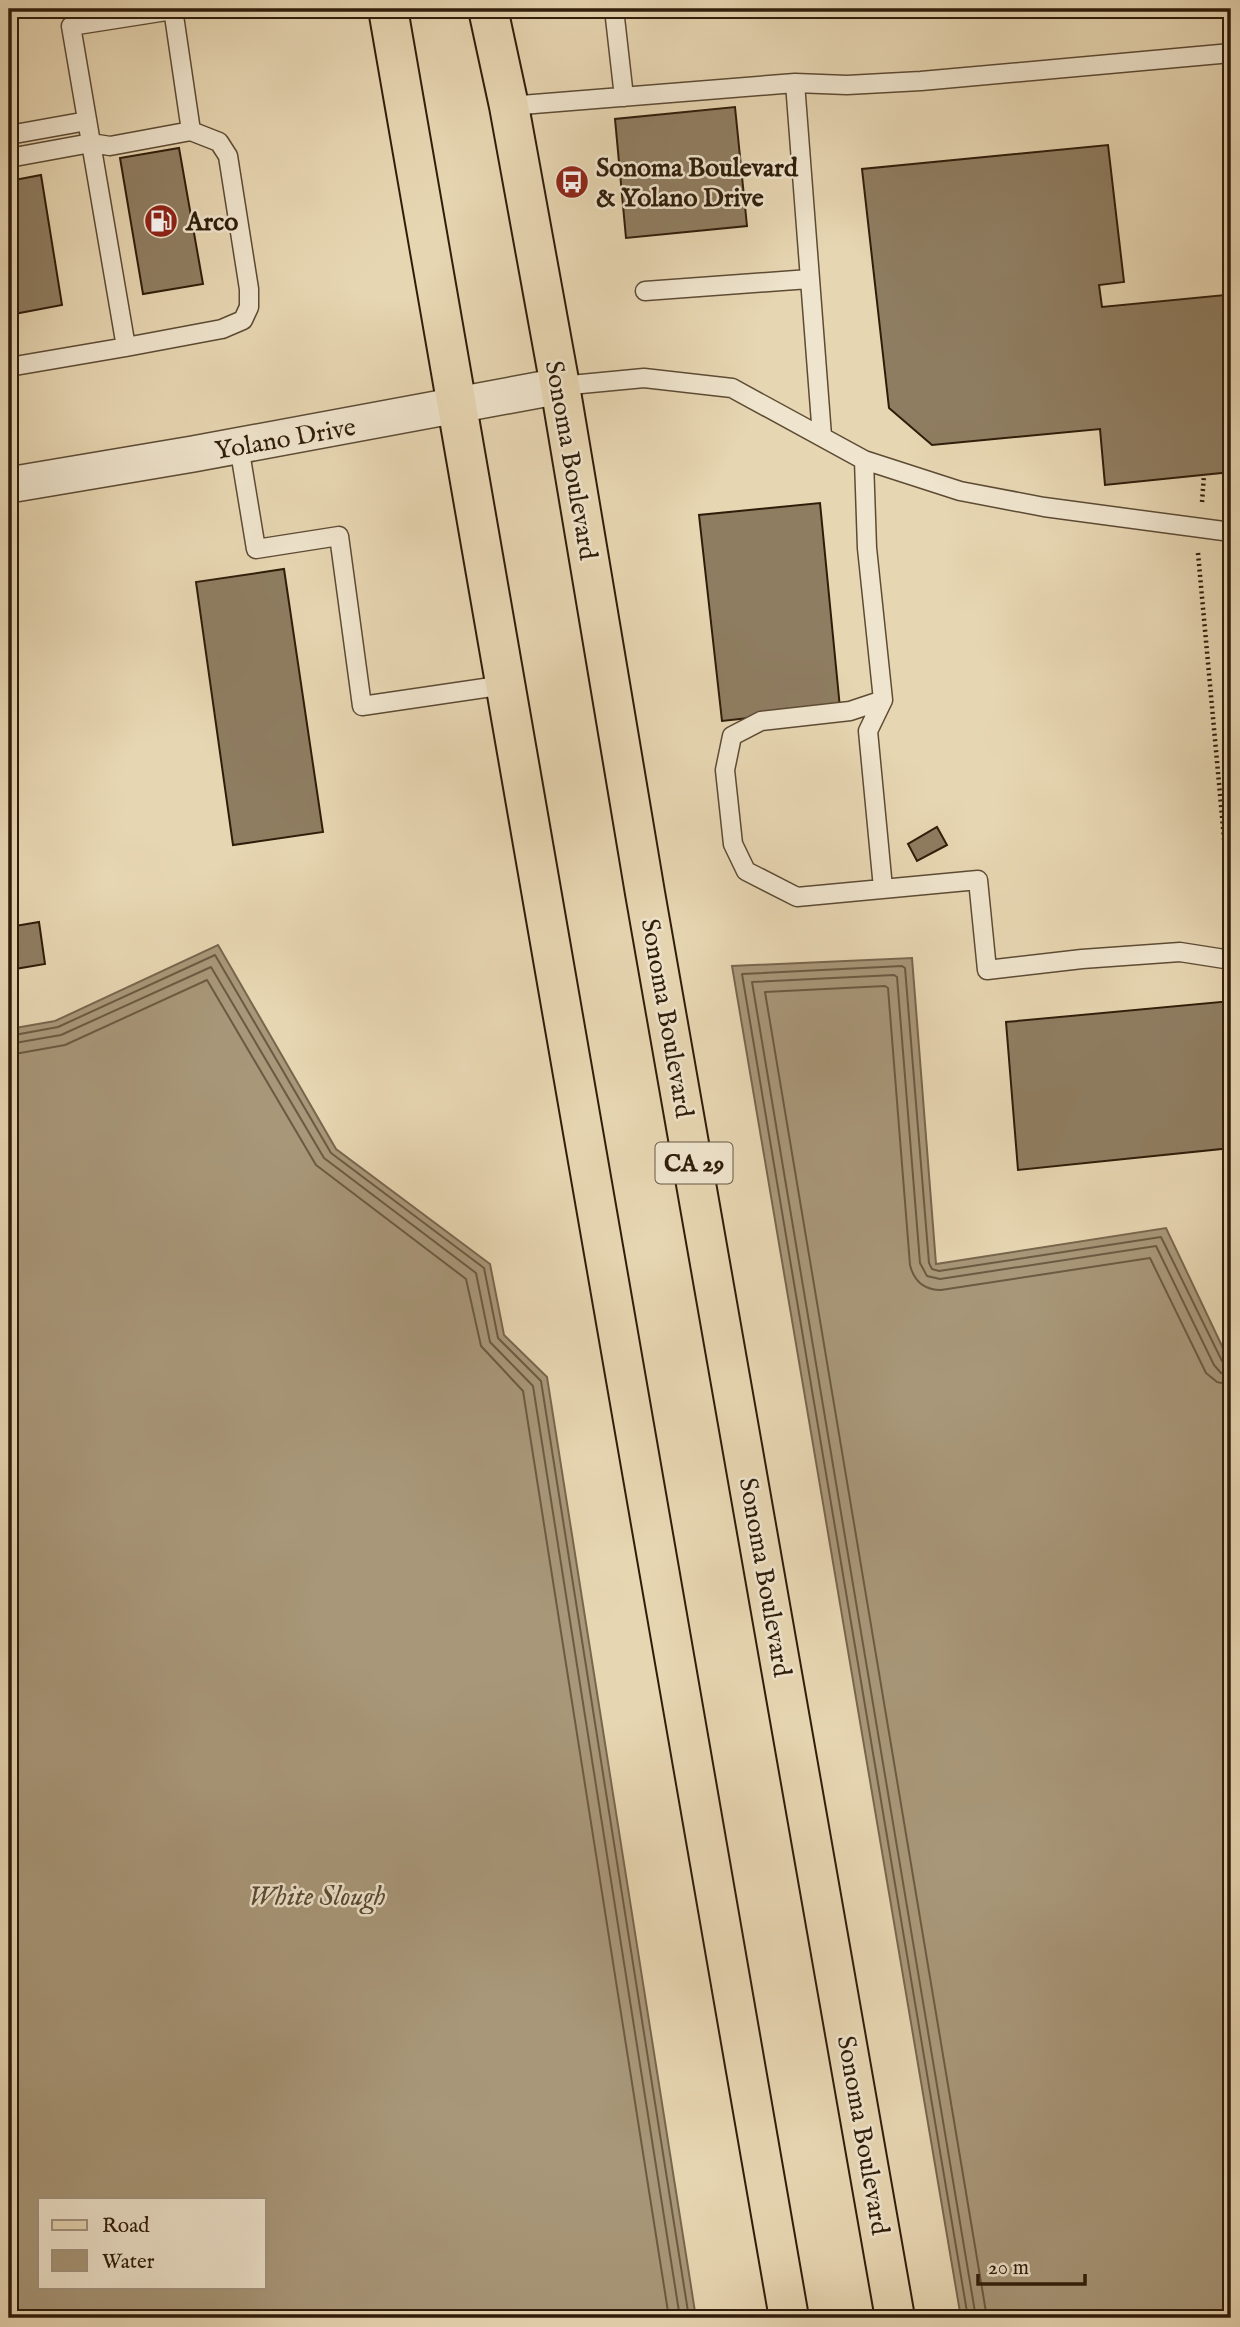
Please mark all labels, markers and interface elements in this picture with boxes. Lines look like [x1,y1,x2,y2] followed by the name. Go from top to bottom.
[596,152,799,215] place label: Sonoma Boulevard & Yolano Drive
[553,163,591,201] bus stop icon: Sonoma Boulevard & Yolano Drive
[142,202,180,240] fuel station icon: Arco
[185,206,238,239] place label: Arco
[537,358,604,563] street label: Sonoma Boulevard
[212,411,358,468] street label: Yolano Drive
[633,916,700,1121] street label: Sonoma Boulevard
[656,1142,732,1184] road number: CA 29
[731,1475,798,1680] street label: Sonoma Boulevard
[248,1880,386,1915] water label: White Slough
[829,2033,896,2238] street label: Sonoma Boulevard
[38,2198,266,2288] legend
[102,2213,150,2240] text: Road
[978,2243,1084,2287] scale bar
[102,2249,155,2276] text: Water
[988,2255,1029,2282] text: 20 m

